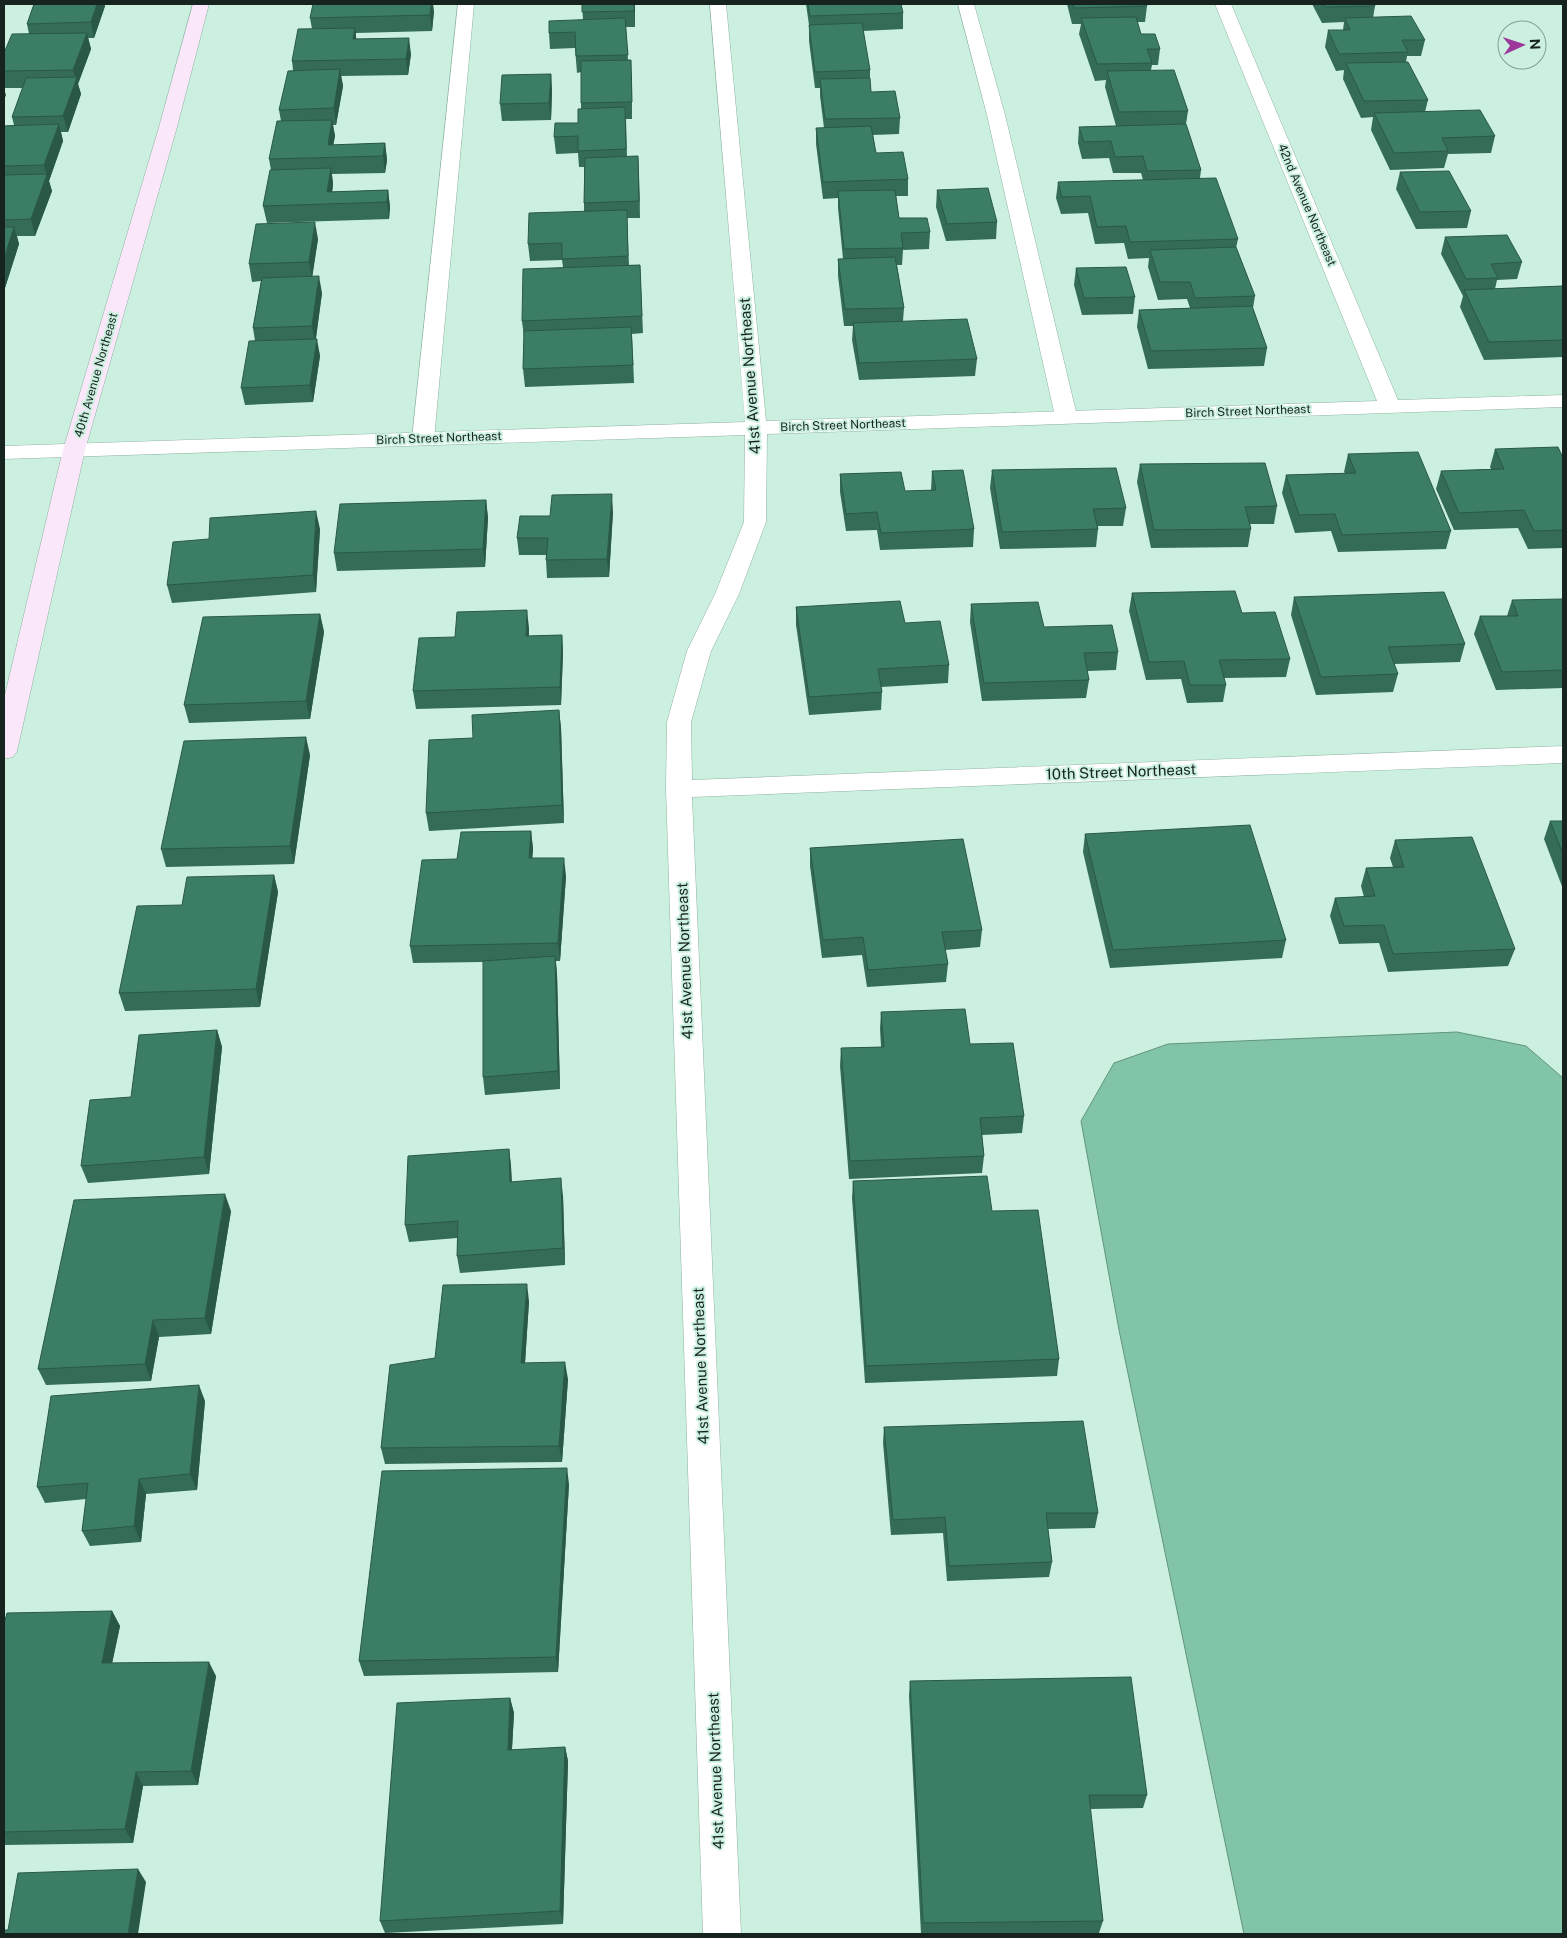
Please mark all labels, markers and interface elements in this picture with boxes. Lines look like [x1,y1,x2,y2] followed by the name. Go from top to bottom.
[1497,20,1547,70] north arrow
[1527,38,1543,50] text: N
[1275,142,1339,269] street label: 42nd Avenue Northeast
[736,297,763,455] street label: 41st Avenue Northeast
[71,311,121,439] street label: 40th Avenue Northeast
[1185,402,1311,420] street label: Birch Street Northeast
[780,416,906,434] street label: Birch Street Northeast
[376,429,502,447] street label: Birch Street Northeast
[1045,760,1197,783] street label: 10th Street Northeast
[673,882,696,1040] street label: 41st Avenue Northeast
[689,1287,712,1445] street label: 41st Avenue Northeast
[704,1692,727,1850] street label: 41st Avenue Northeast

